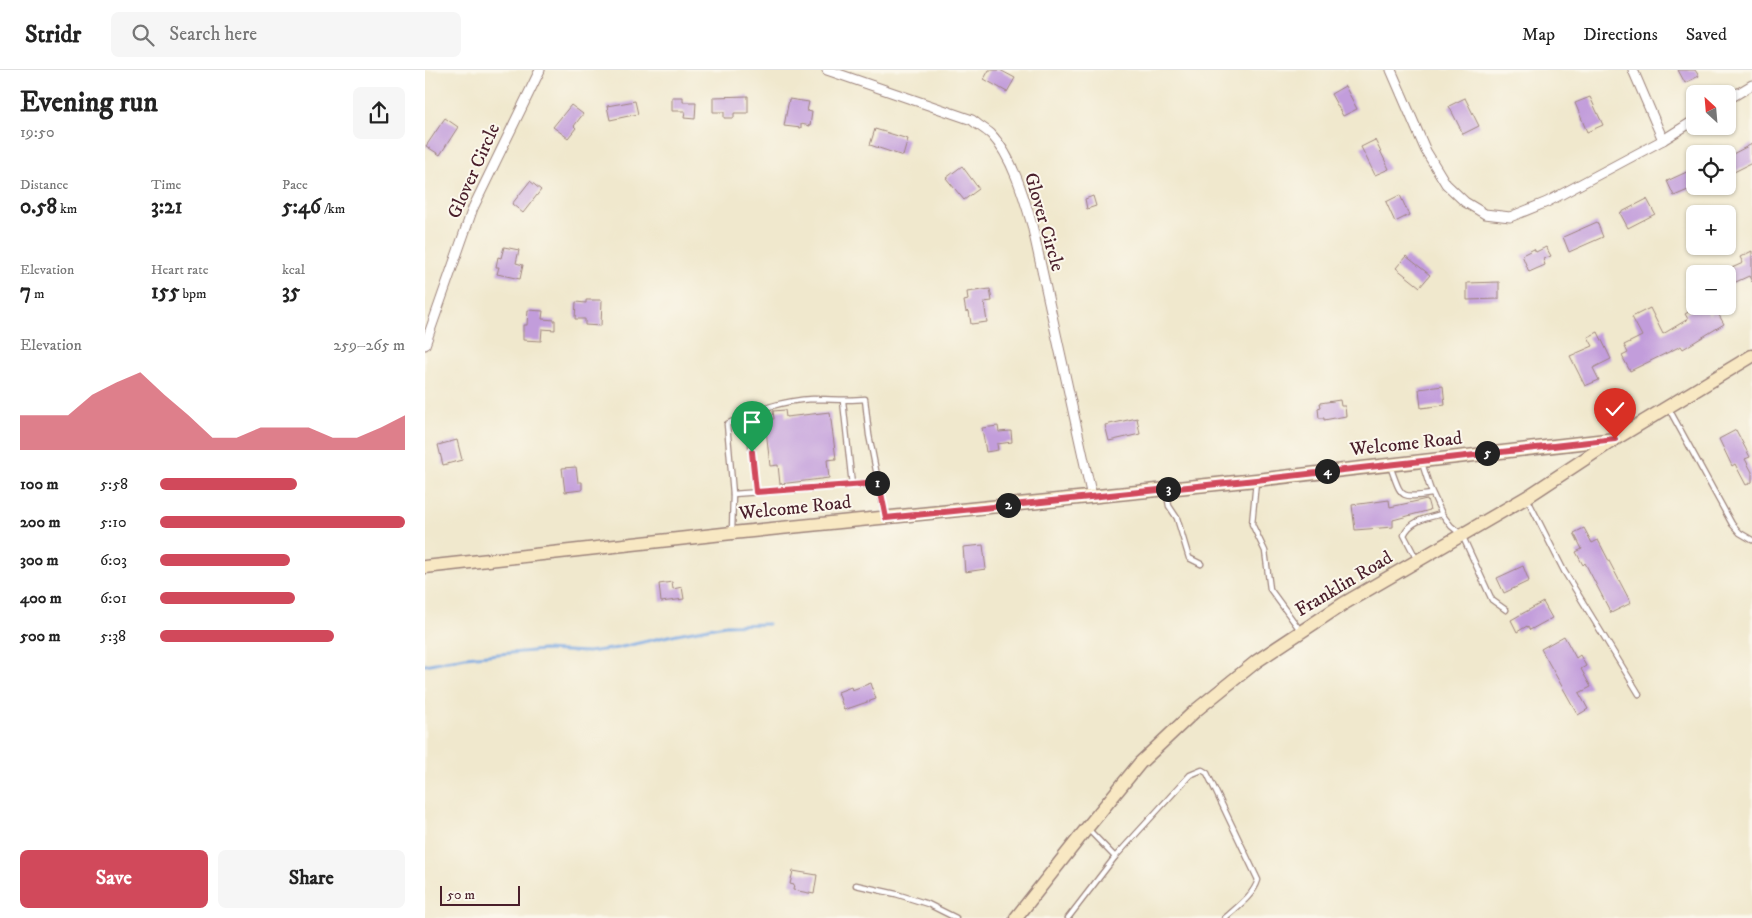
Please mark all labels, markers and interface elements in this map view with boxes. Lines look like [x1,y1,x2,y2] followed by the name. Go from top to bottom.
[111,12,461,57] search box
[25,20,81,50] text: Stridr
[129,21,157,49] icon: search
[169,23,257,46] text: Search here
[1522,24,1555,46] text: Map
[1583,24,1658,46] text: Directions
[1686,24,1727,46] text: Saved
[20,85,158,120] text: Evening run
[1686,85,1736,135] north arrow
[1686,85,1736,315] map controls
[353,87,405,139] button: share
[443,120,505,222] street label: Glover Circle
[20,122,55,142] text: 19:50
[1686,145,1736,195] button: locate
[1019,170,1069,274] street label: Glover Circle
[20,176,68,194] text: Distance
[151,176,181,194] text: Time
[282,176,308,194] text: Pace
[20,194,57,220] text: 0.58
[151,194,182,220] text: 3:21
[282,194,321,220] text: 5:46
[57,200,77,218] text: km
[321,200,345,218] text: /km
[1686,205,1736,255] button: +
[20,261,74,279] text: Elevation
[151,261,208,279] text: Heart rate
[282,261,305,279] text: kcal
[1686,265,1736,315] button: −
[20,279,31,305] text: 7
[151,279,179,305] text: 155
[282,279,300,305] text: 35
[31,285,45,303] text: m
[179,285,207,303] text: bpm
[20,335,82,355] text: Elevation
[333,335,405,355] text: 259–265 m
[1594,388,1636,439] pin
[1601,395,1629,423] icon: check
[731,401,773,452] pin
[738,408,766,436] icon: arrive
[1348,427,1464,461] street label: Welcome Road
[1475,440,1499,466] pin: 5
[1484,444,1491,462] text: 5
[1315,458,1339,484] pin: 4
[1323,462,1332,480] text: 4
[865,470,889,496] pin: 1
[20,474,59,494] text: 100 m
[100,474,128,494] text: 5:58
[875,474,880,492] text: 1
[1155,476,1181,502] pin: 3
[1166,480,1171,498] text: 3
[737,491,853,525] street label: Welcome Road
[995,492,1021,518] pin: 2
[1005,496,1012,514] text: 2
[20,512,61,532] text: 200 m
[100,512,127,532] text: 5:10
[1291,546,1397,622] street label: Franklin Road
[20,550,59,570] text: 300 m
[100,550,127,570] text: 6:03
[20,588,62,608] text: 400 m
[100,588,127,608] text: 6:01
[20,626,61,646] text: 500 m
[100,626,126,646] text: 5:38
[20,850,208,908] button: Save
[218,850,405,908] button: Share
[440,883,520,906] scale bar
[447,886,475,904] text: 50 m

